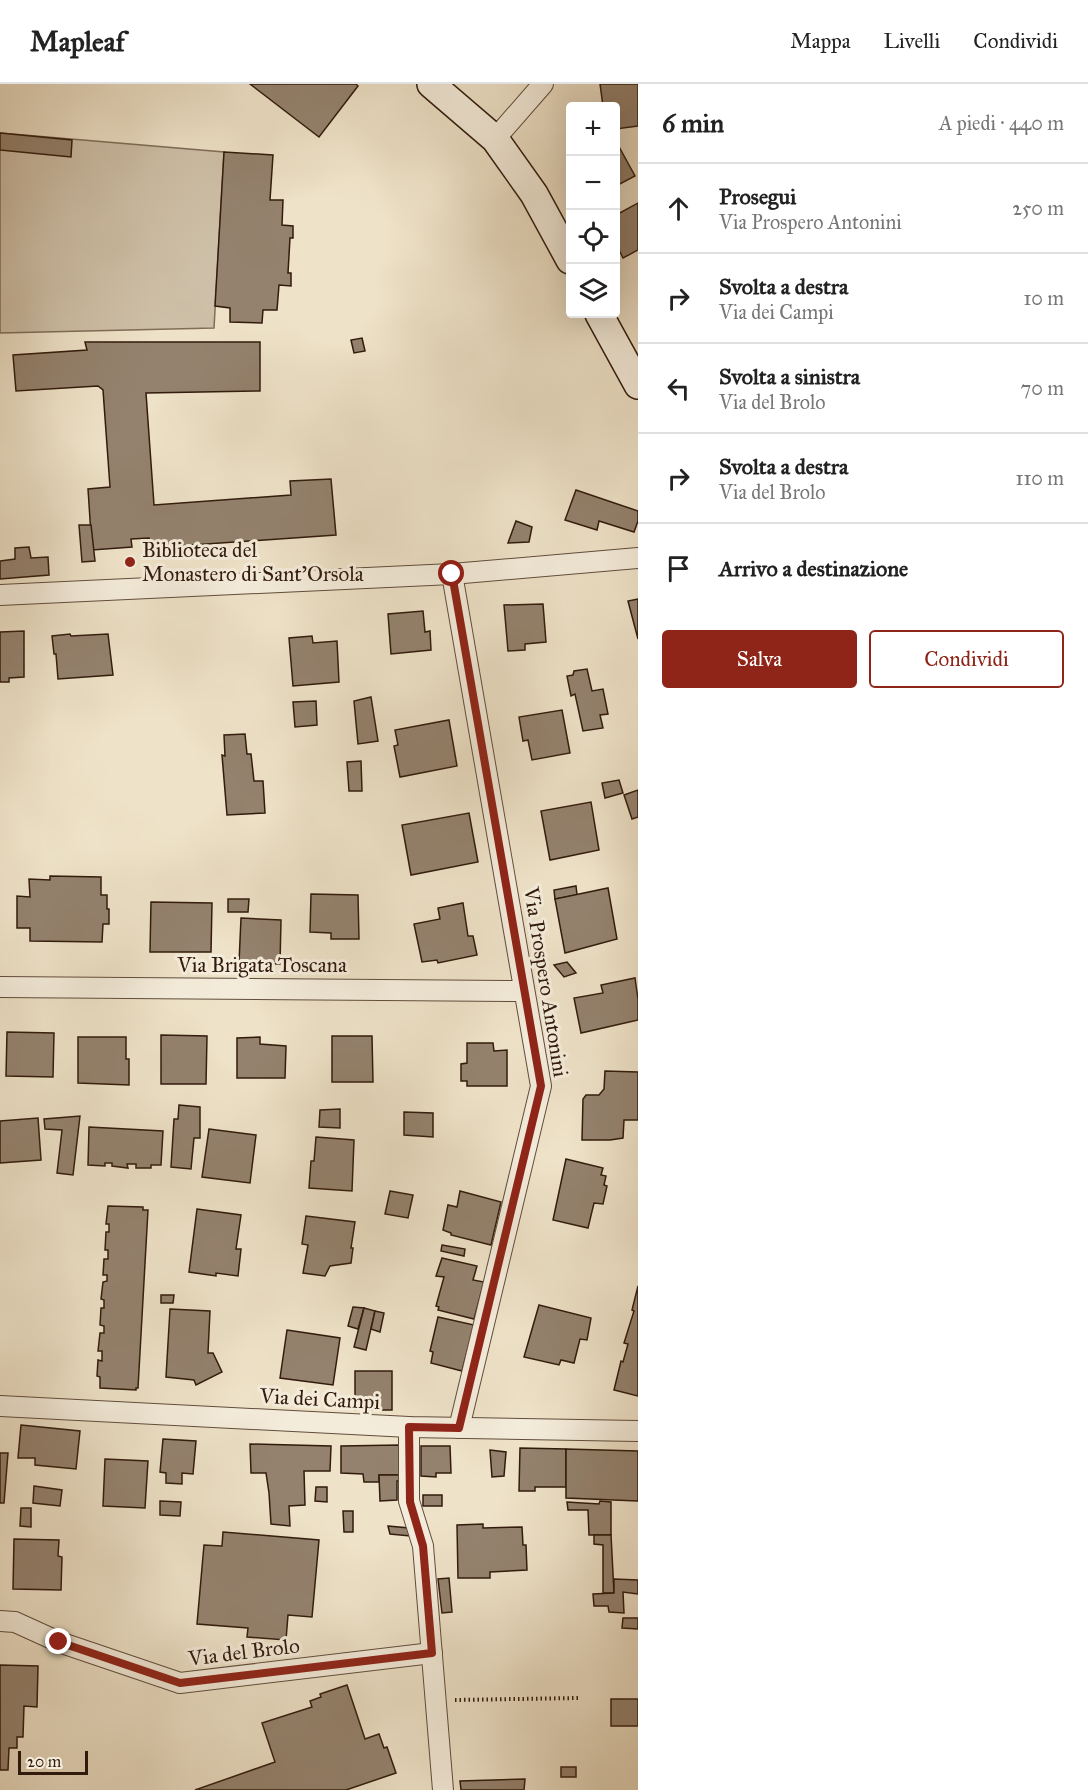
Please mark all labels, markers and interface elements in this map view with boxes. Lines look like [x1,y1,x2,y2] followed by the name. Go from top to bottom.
[30,24,125,59] text: Mapleaf
[790,28,851,54] text: Mappa
[884,28,940,54] text: Livelli
[973,28,1058,54] text: Condividi
[566,102,620,318] map controls
[566,102,620,156] button: +
[662,107,724,139] text: 6 min
[939,111,1064,135] text: A piedi · 440 m
[566,156,620,210] button: −
[719,183,796,210] text: Prosegui
[662,192,695,225] icon: ahead
[1012,196,1064,220] text: 250 m
[566,210,620,264] button: locate
[719,210,902,234] text: Via Prospero Antonini
[566,264,620,318] button: layers
[719,273,848,300] text: Svolta a destra
[662,282,695,315] icon: right
[1023,286,1064,310] text: 10 m
[719,300,834,324] text: Via dei Campi
[719,363,860,390] text: Svolta a sinistra
[662,372,695,405] icon: left
[1021,376,1064,400] text: 70 m
[719,390,825,414] text: Via del Brolo
[719,453,848,480] text: Svolta a destra
[662,462,695,495] icon: right
[1016,466,1064,490] text: 110 m
[719,480,825,504] text: Via del Brolo
[142,537,364,587] place label: Biblioteca del Monastero di Sant'Orsola
[662,552,695,585] icon: arrive
[123,555,137,569] marker: Biblioteca del Monastero di Sant'Orsola
[719,555,908,582] text: Arrivo a destinazione
[438,560,464,586] route start
[662,630,857,688] button: Salva
[869,630,1064,688] button: Condividi
[518,884,574,1079] street label: Via Prospero Antonini
[176,952,347,978] street label: Via Brigata Toscana
[258,1383,381,1415] street label: Via dei Campi
[45,1628,71,1654] route end
[186,1632,301,1672] street label: Via del Brolo
[18,1748,88,1776] scale bar
[27,1752,61,1771] text: 20 m

